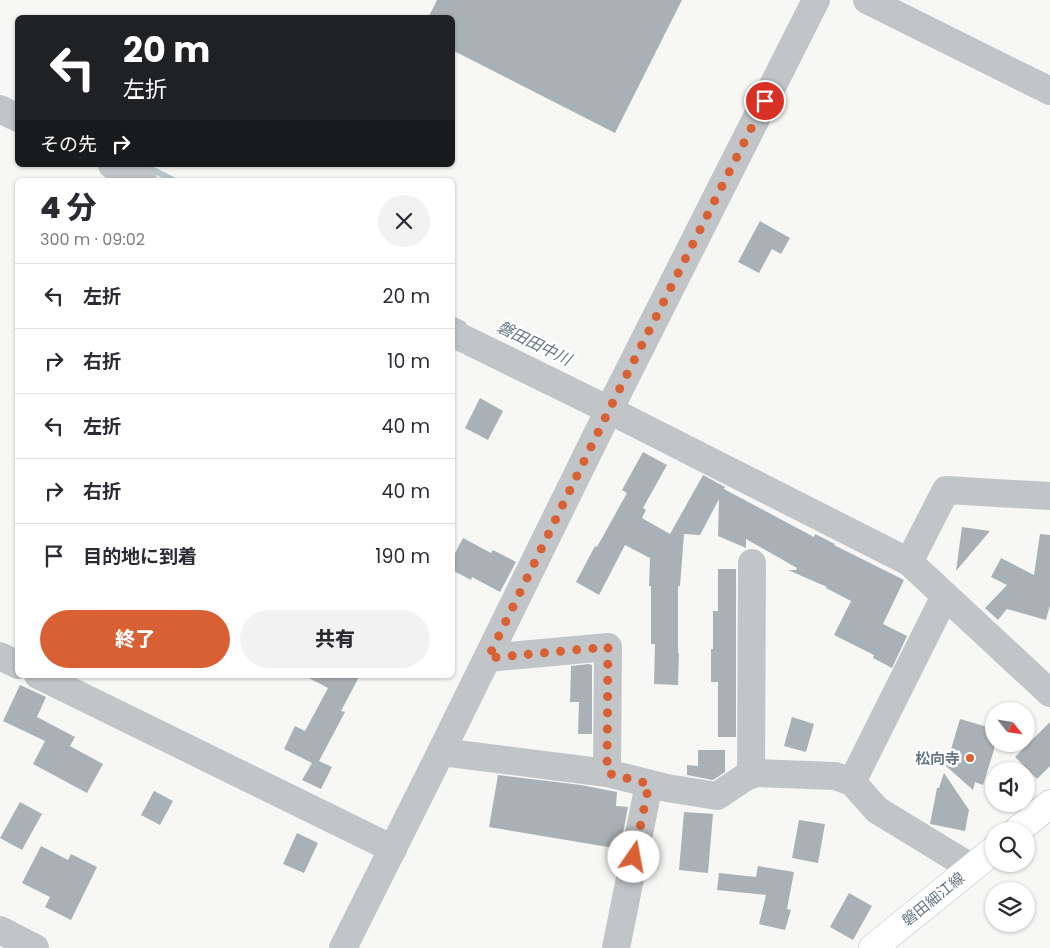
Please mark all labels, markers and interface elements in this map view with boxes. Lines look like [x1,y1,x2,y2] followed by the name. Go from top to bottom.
[123,25,210,74] text: 20 m
[40,35,105,100] icon: left
[123,74,167,105] text: 左折
[744,80,786,122] pin
[751,87,779,115] icon: arrive
[107,130,135,158] icon: right
[40,131,97,158] text: その先
[40,186,96,229] text: 4 分
[378,195,430,247] button: close
[40,228,145,251] text: 300 m · 09:02
[40,282,68,310] icon: left
[83,283,121,310] text: 左折
[382,283,430,310] text: 20 m
[493,315,577,372] water label: 磐田田中川
[40,347,68,375] icon: right
[83,348,121,375] text: 右折
[387,348,430,375] text: 10 m
[40,412,68,440] icon: left
[83,413,121,440] text: 左折
[381,413,430,440] text: 40 m
[40,477,68,505] icon: right
[83,478,121,505] text: 右折
[381,478,430,505] text: 40 m
[40,542,68,570] icon: arrive
[83,543,197,570] text: 目的地に到着
[375,543,430,570] text: 190 m
[40,610,230,668] button: 終了
[240,610,430,668] button: 共有
[985,702,1035,752] north arrow
[985,702,1035,932] map controls
[915,748,960,769] place label: 松向寺
[964,752,976,764] marker: 松向寺
[985,762,1035,812] button: sound
[985,822,1035,872] button: search
[607,830,659,882] position arrow
[897,867,969,931] street label: 磐田細江線
[985,882,1035,932] button: layers

